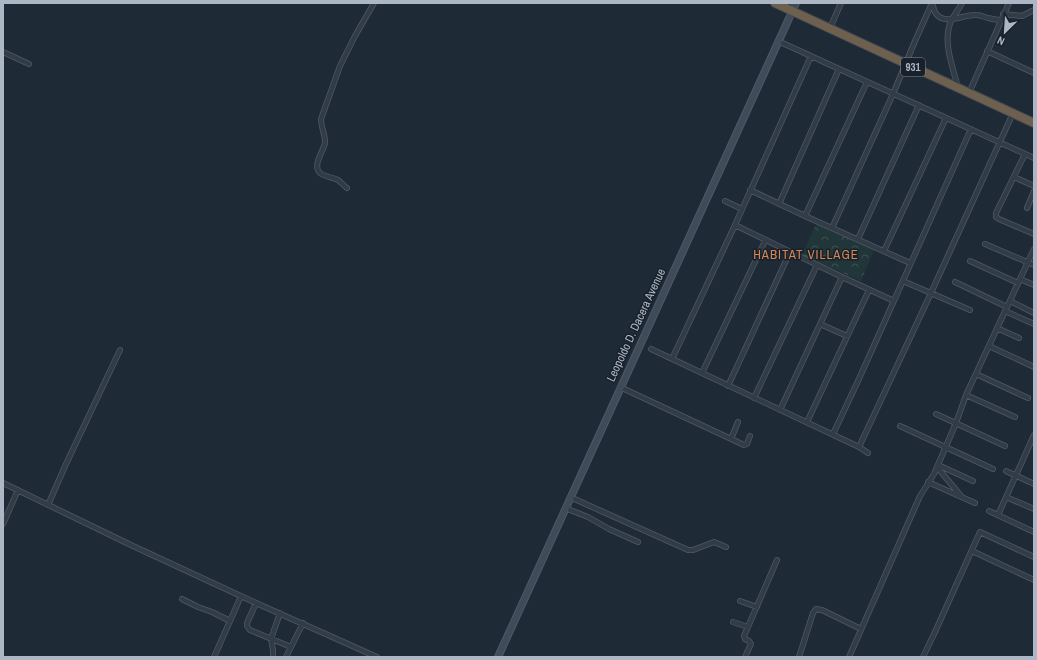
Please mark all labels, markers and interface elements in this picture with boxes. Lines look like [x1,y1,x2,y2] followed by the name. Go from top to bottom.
[985,12,1025,52] north arrow
[995,33,1007,49] text: N
[901,58,925,76] road number: 931
[753,246,859,263] district label: HABITAT VILLAGE
[603,266,669,384] street label: Leopoldo D. Dacera Avenue

